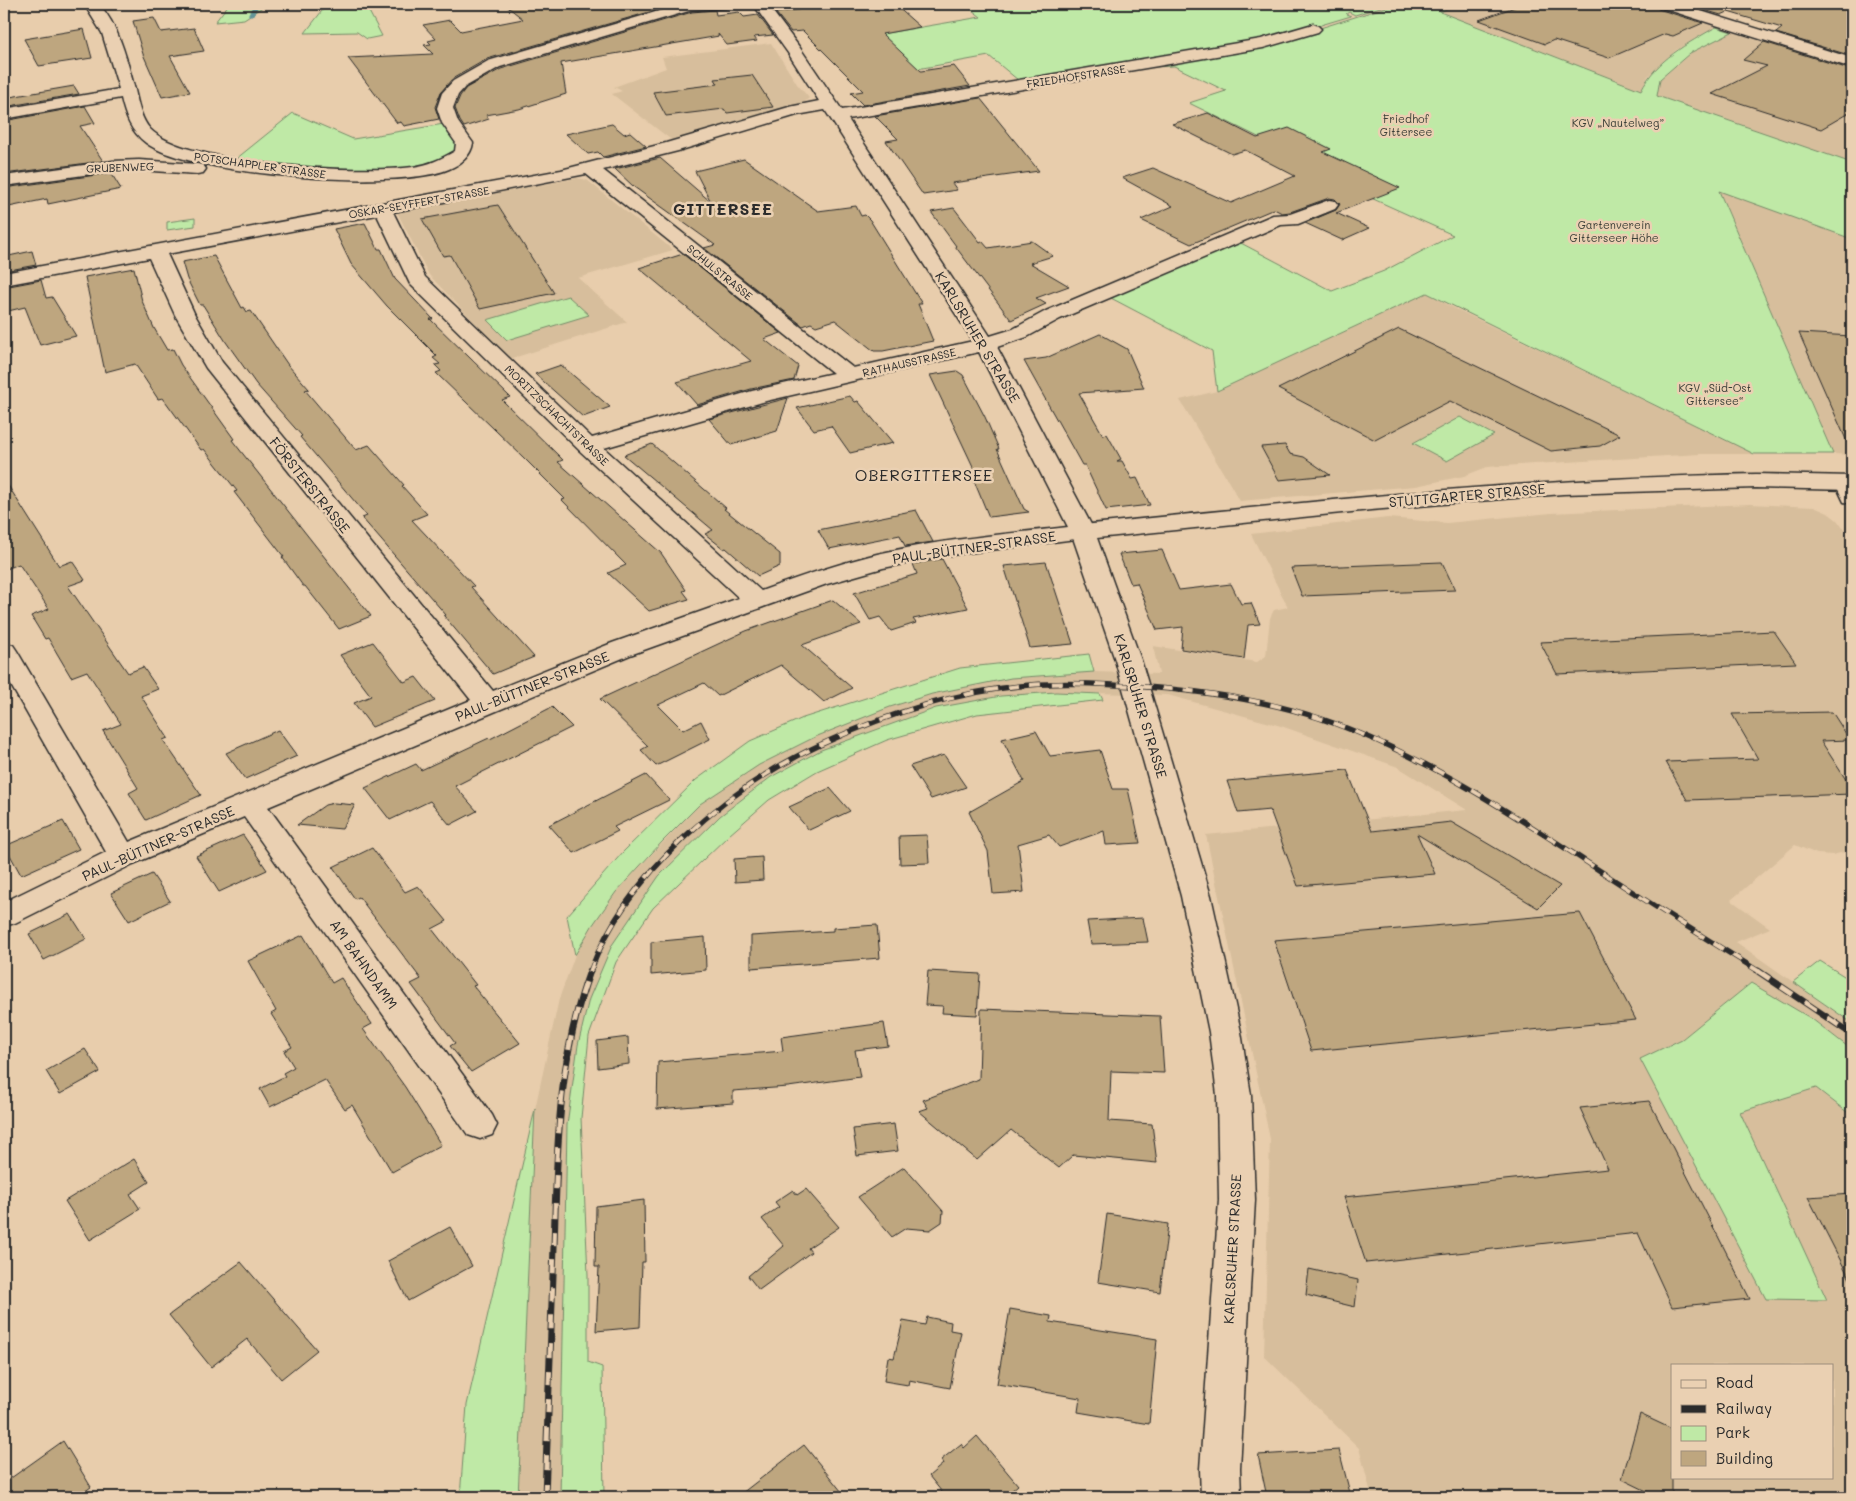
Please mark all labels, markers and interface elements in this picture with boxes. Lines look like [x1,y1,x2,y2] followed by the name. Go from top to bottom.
[1025,61,1127,91] street label: FRIEDHOFSTRASSE
[1380,111,1432,139] park label: Friedhof Gittersee
[1572,115,1664,130] park label: KGV „Nautelweg“
[193,148,327,182] street label: POTSCHAPPLER STRASSE
[86,158,154,176] street label: GRUBENWEG
[347,182,491,222] street label: OSKAR-SEYFFERT-STRASSE
[673,198,773,219] district label: GITTERSEE
[1570,217,1659,245] park label: Gartenverein Gitterseer Höhe
[684,241,756,303] street label: SCHULSTRASSE
[931,268,1025,406] street label: KARLSRUHER STRASSE
[861,344,957,380] street label: RATHAUSSTRASSE
[502,361,612,469] street label: MORITZSCHACHTSTRASSE
[1678,380,1752,408] park label: KGV „Süd-Ost Gittersee“
[265,433,355,537] street label: FÖRSTERSTRASSE
[855,464,993,485] district label: OBERGITTERSEE
[1388,479,1546,511] street label: STUTTGARTER STRASSE
[891,526,1057,568] street label: PAUL-BÜTTNER-STRASSE
[1110,631,1172,781] street label: KARLSRUHER STRASSE
[452,646,612,726] street label: PAUL-BÜTTNER-STRASSE
[79,801,237,885] street label: PAUL-BÜTTNER-STRASSE
[326,915,402,1013] street label: AM BAHNDAMM
[1219,1173,1245,1325] street label: KARLSRUHER STRASSE
[1671,1364,1834,1478] legend
[1716,1372,1753,1392] text: Road
[1716,1398,1772,1418] text: Railway
[1716,1422,1750,1442] text: Park
[1716,1448,1773,1468] text: Building

